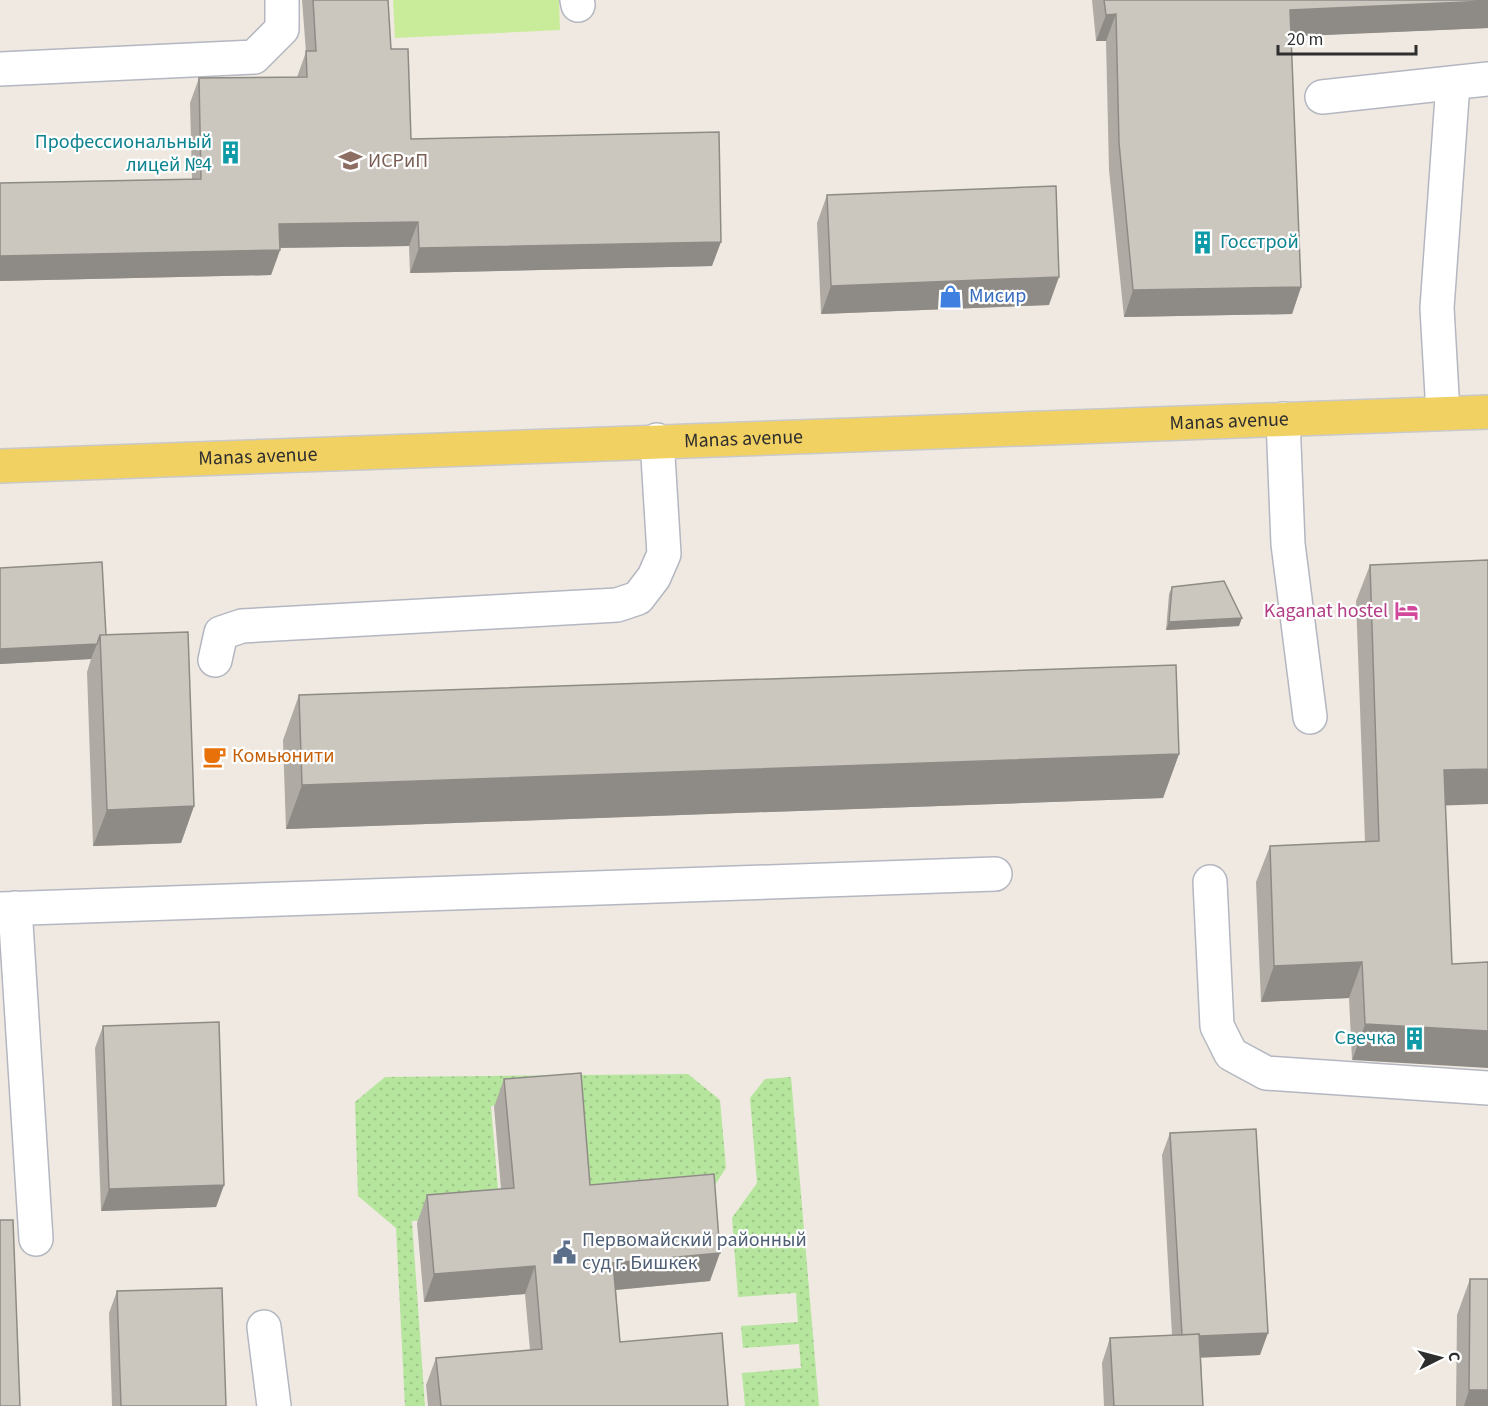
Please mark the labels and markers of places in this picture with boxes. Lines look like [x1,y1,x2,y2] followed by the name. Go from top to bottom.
[35,128,212,179] place label: Профессиональный лицей №4
[217,140,243,166] building icon: Профессиональный лицей №4
[368,147,428,175] place label: ИСРиП
[337,148,363,174] school or university icon: ИСРиП
[1220,228,1299,256] place label: Госстрой
[1189,229,1215,255] building icon: Госстрой
[969,282,1026,310] place label: Мисир
[938,283,964,309] shop icon: Мисир
[1264,597,1388,625] place label: Kaganat hostel
[1393,598,1419,624] hotel icon: Kaganat hostel
[232,742,335,770] place label: Комьюнити
[201,743,227,769] cafe icon: Комьюнити
[1334,1024,1396,1052] place label: Свечка
[1401,1025,1427,1051] building icon: Свечка
[582,1226,807,1277] place label: Первомайский районный суд г. Бишкек
[551,1239,577,1265] public building icon: Первомайский районный суд г. Бишкек

